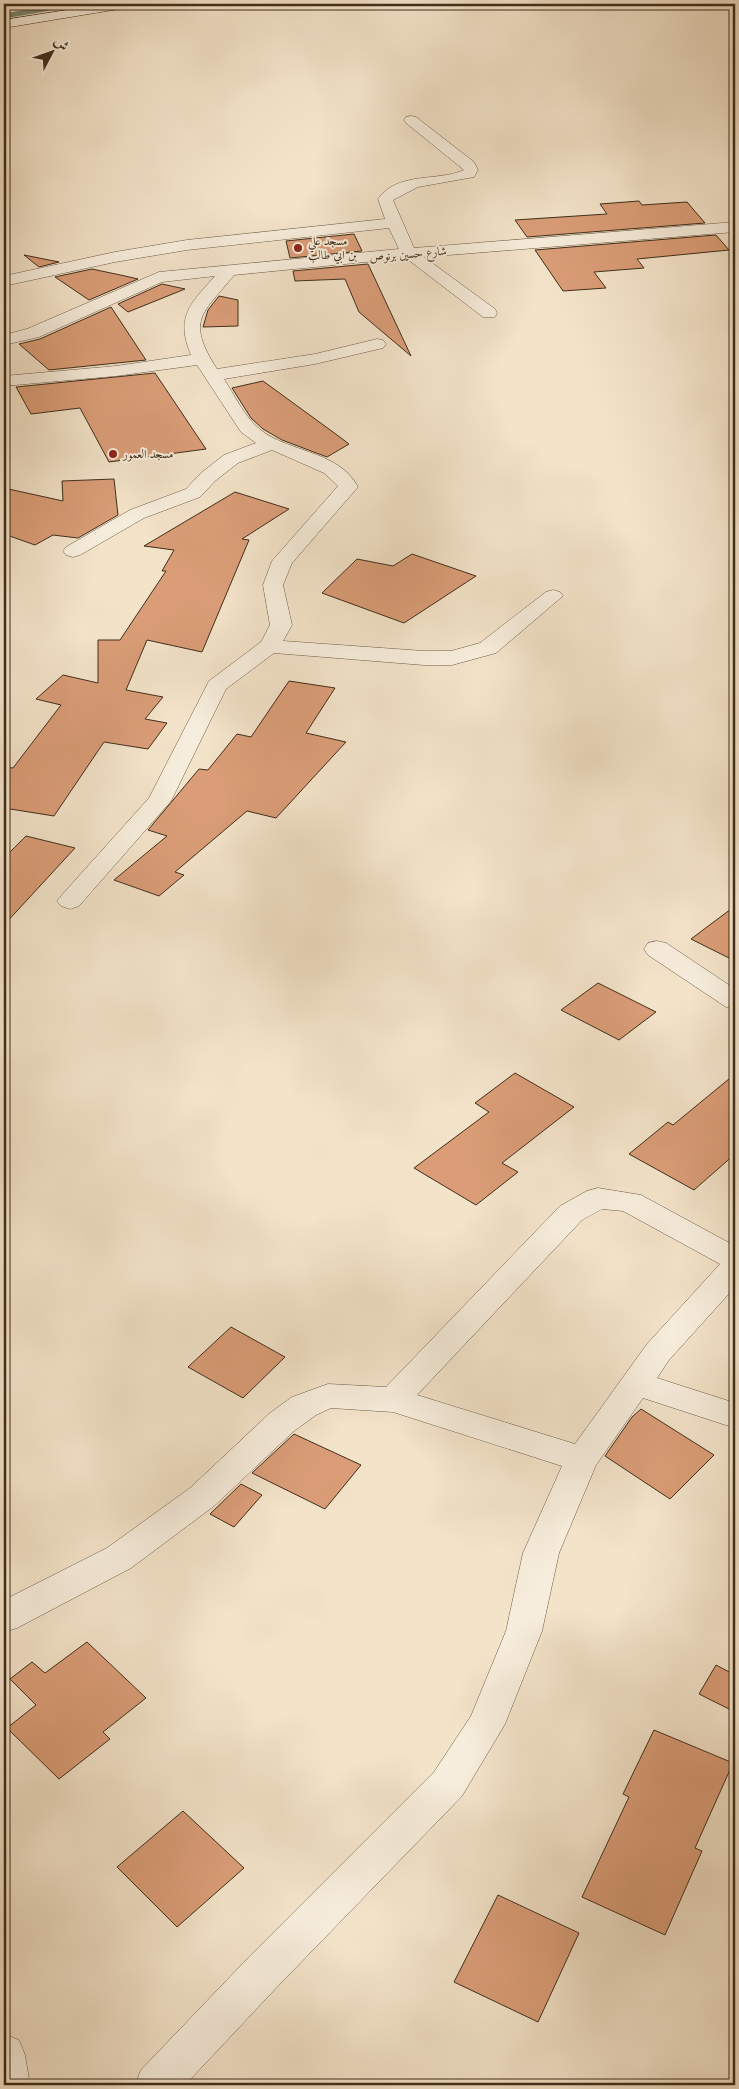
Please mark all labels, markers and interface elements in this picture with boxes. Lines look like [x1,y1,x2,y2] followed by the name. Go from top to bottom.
[28,28,78,78] north arrow
[50,32,73,55] text: ش
[308,233,358,265] place label: مسجد علي بن ابي طالب
[292,242,304,254] marker: مسجد علي بن ابي طالب
[369,243,448,268] street label: شارع حسين برنوص
[122,446,173,462] place label: مسجد العمور
[107,448,119,460] marker: مسجد العمور

